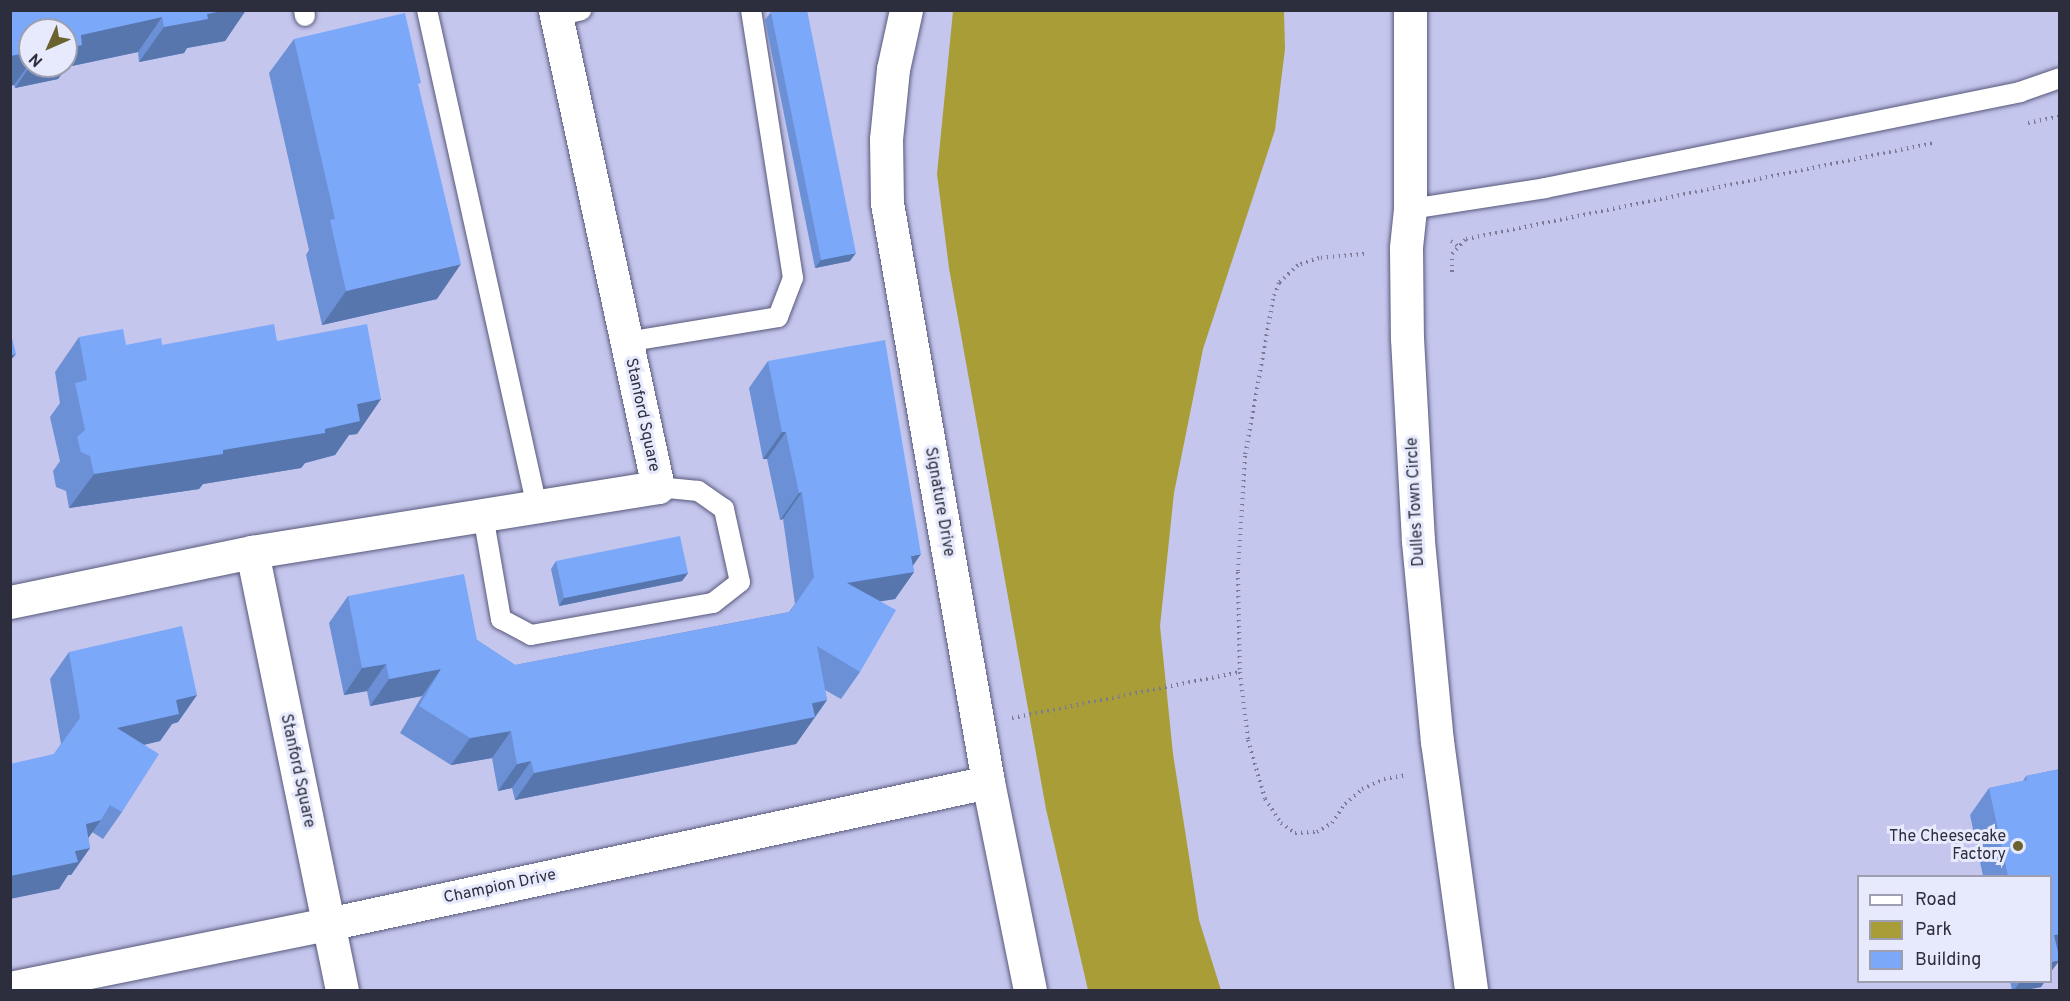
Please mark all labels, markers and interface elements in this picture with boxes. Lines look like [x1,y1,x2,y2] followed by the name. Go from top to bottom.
[18,18,78,78] north arrow
[26,48,48,70] text: N
[621,356,663,474] street label: Stanford Square
[1403,437,1429,567] street label: Dulles Town Circle
[920,446,958,558] street label: Signature Drive
[276,712,318,830] street label: Stanford Square
[1889,827,2006,865] place label: The Cheesecake Factory
[2011,839,2025,853] marker: The Cheesecake Factory
[442,866,558,908] street label: Champion Drive
[1857,875,2052,983] legend
[1915,889,1957,912] text: Road
[1915,919,1952,942] text: Park
[1915,949,1981,972] text: Building

